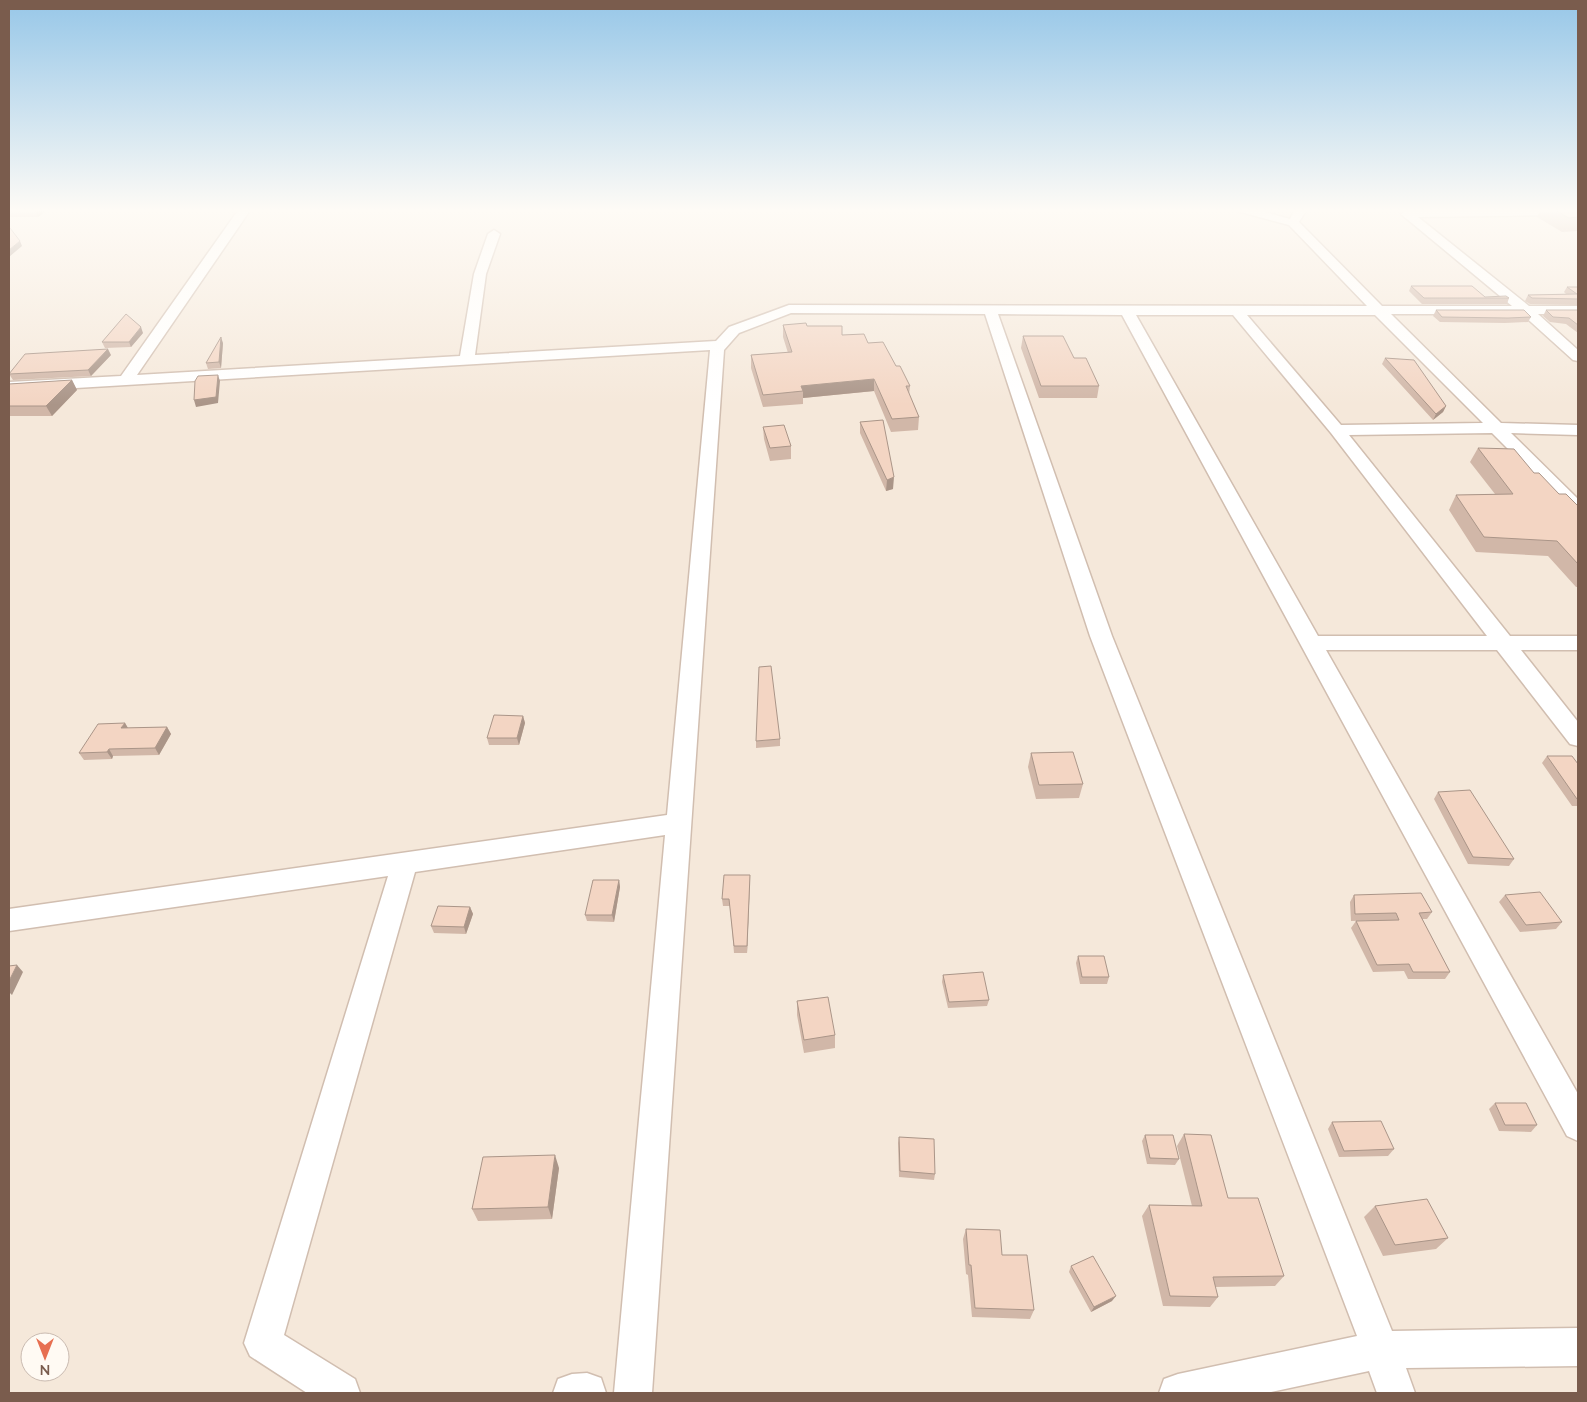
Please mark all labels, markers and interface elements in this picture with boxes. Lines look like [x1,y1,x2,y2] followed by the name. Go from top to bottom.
[20,1332,70,1382] north arrow
[40,1361,50,1379] text: N

